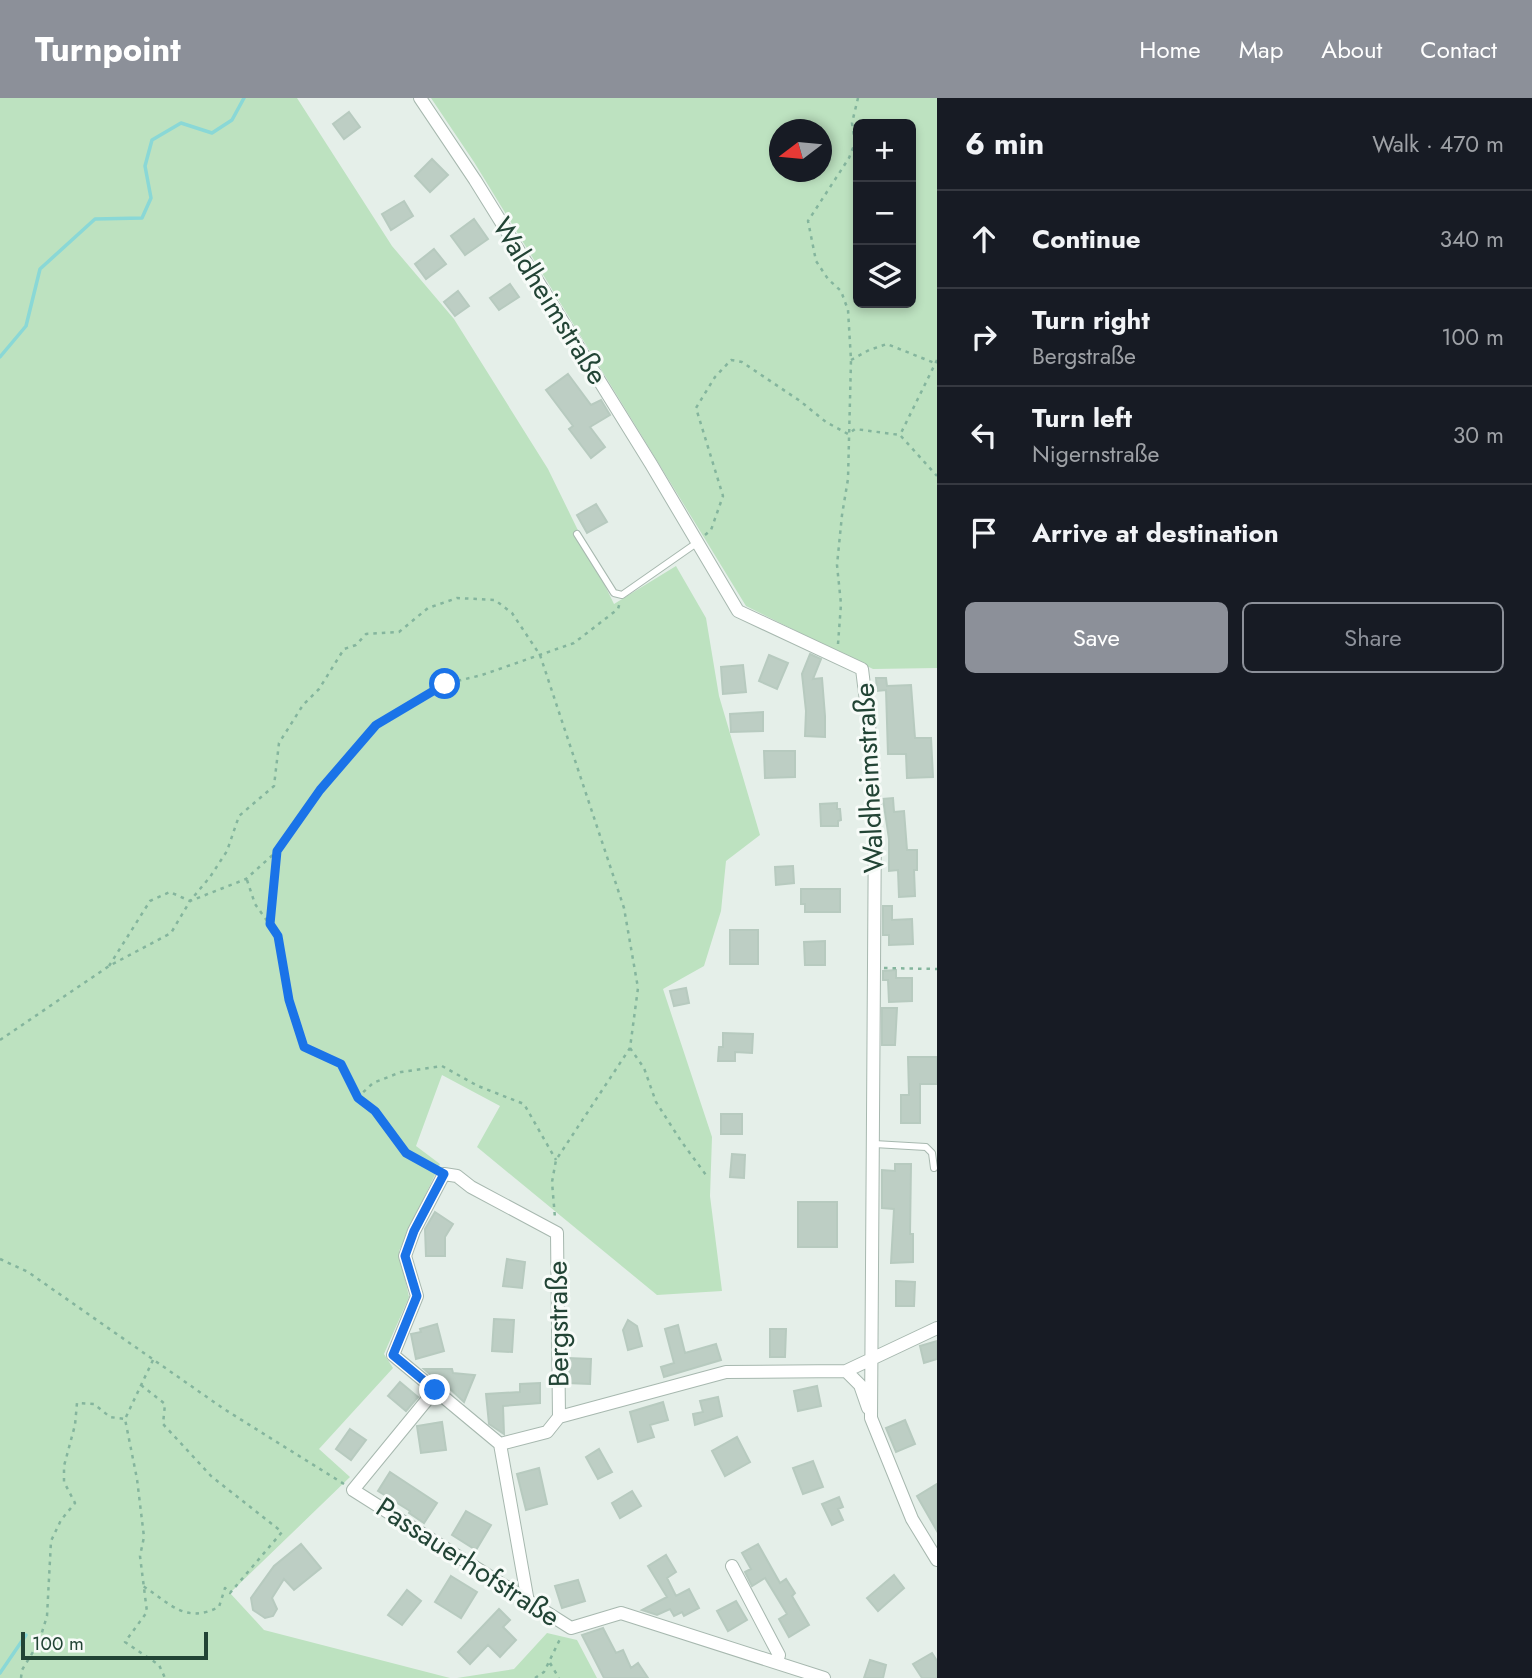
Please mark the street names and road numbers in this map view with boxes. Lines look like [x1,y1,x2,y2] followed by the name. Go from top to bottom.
[482,209,618,393] street label: Waldheimstraße
[844,682,894,874] street label: Waldheimstraße
[536,1260,580,1388] street label: Bergstraße
[368,1487,568,1637] street label: Passauerhofstraße

